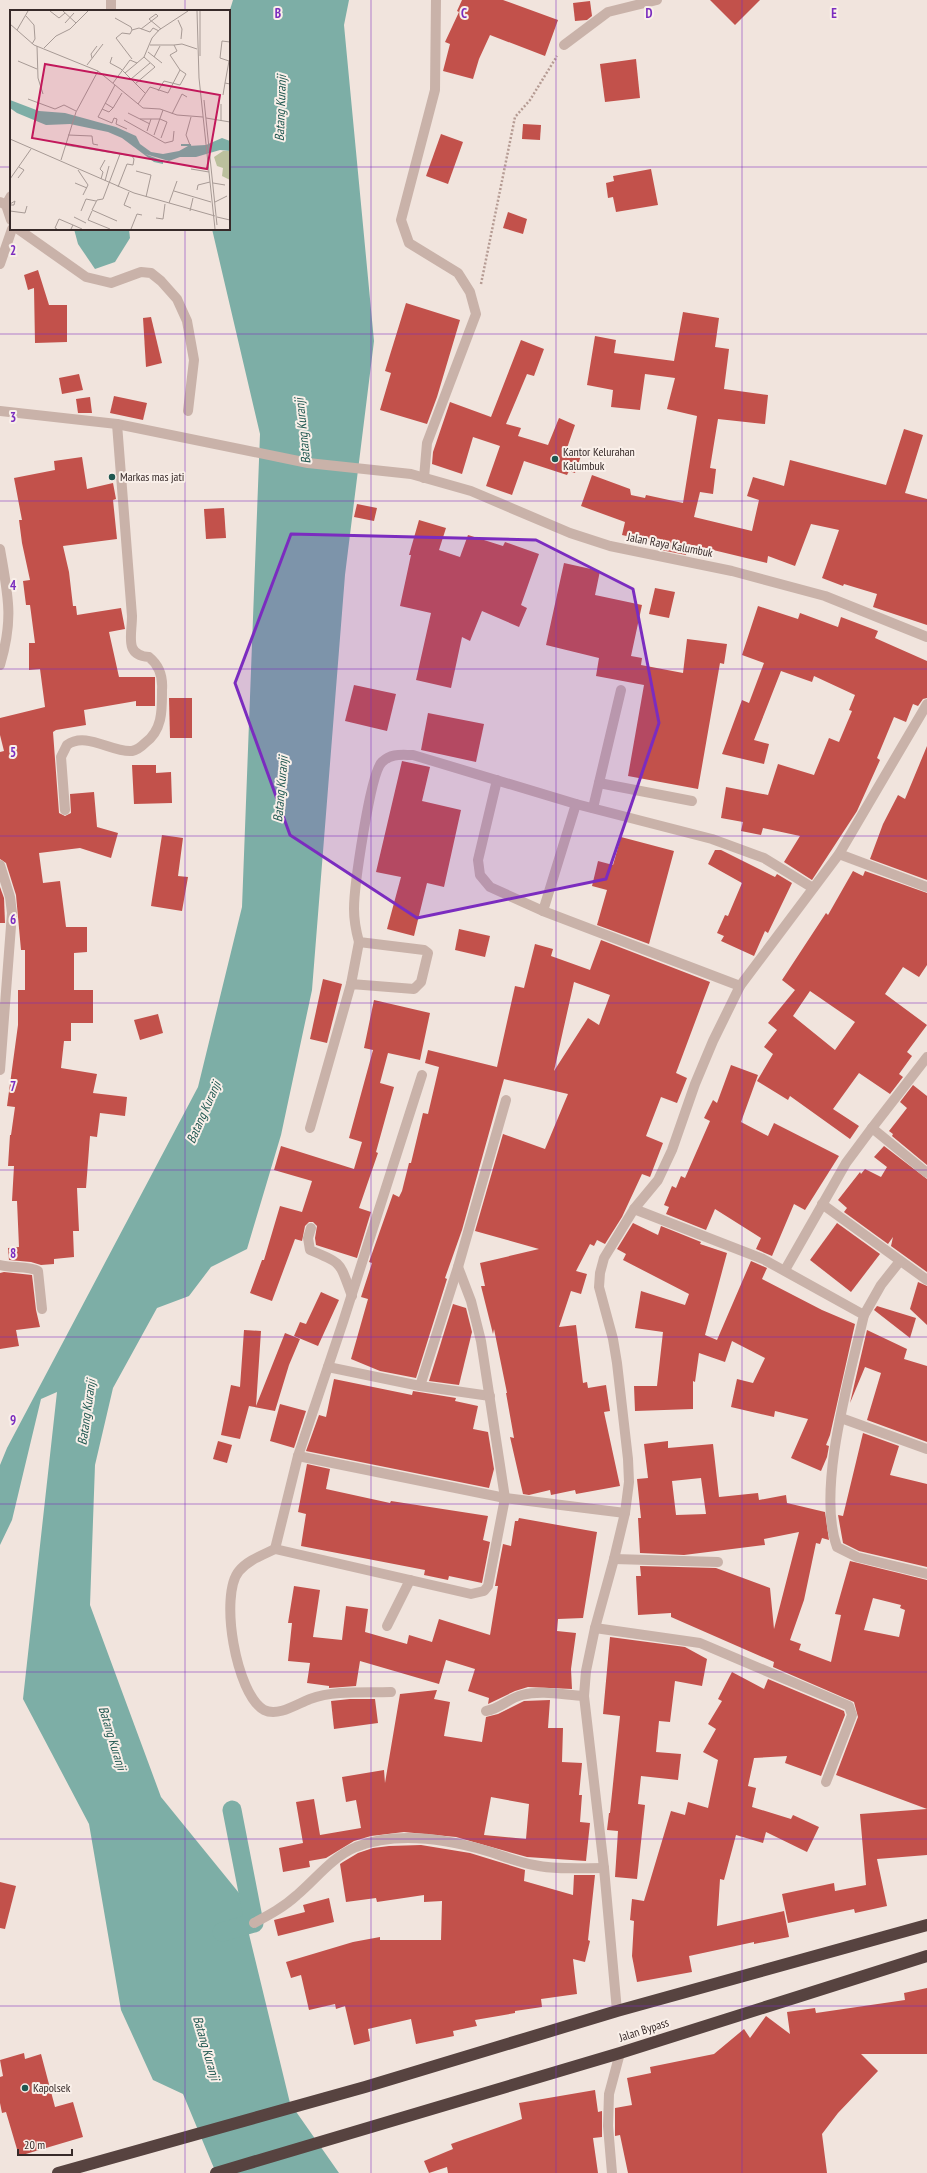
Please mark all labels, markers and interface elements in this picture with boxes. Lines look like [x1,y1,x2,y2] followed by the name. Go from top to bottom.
[275,5,281,22] text: B
[461,5,467,22] text: C
[646,5,653,22] text: D
[831,5,837,22] text: E
[10,10,230,230] inset map
[271,73,290,141] water label: Batang Kuranji
[10,242,16,259] text: 2
[290,395,314,465] water label: Batang Kuranji
[10,409,16,426] text: 3
[563,444,635,473] place label: Kantor Kelurahan Kalumbuk
[550,454,560,464] marker: Kantor Kelurahan Kalumbuk
[120,469,184,484] place label: Markas mas jati
[107,472,117,482] marker: Markas mas jati
[625,529,714,560] street label: Jalan Raya Kalumbuk
[10,577,17,594] text: 4
[10,744,16,761] text: 5
[269,753,292,823] water label: Batang Kuranji
[10,911,16,928] text: 6
[182,1077,226,1146] water label: Batang Kuranji
[10,1078,16,1095] text: 7
[10,1245,16,1262] text: 8
[73,1376,100,1446] water label: Batang Kuranji
[10,1412,16,1429] text: 9
[95,1704,131,1774] water label: Batang Kuranji
[189,2014,224,2084] water label: Batang Kuranji
[616,2014,671,2045] street label: Jalan Bypass
[33,2080,71,2095] place label: Kapolsek
[20,2083,30,2093] marker: Kapolsek
[18,2131,72,2157] scale bar
[24,2137,45,2152] text: 20 m

